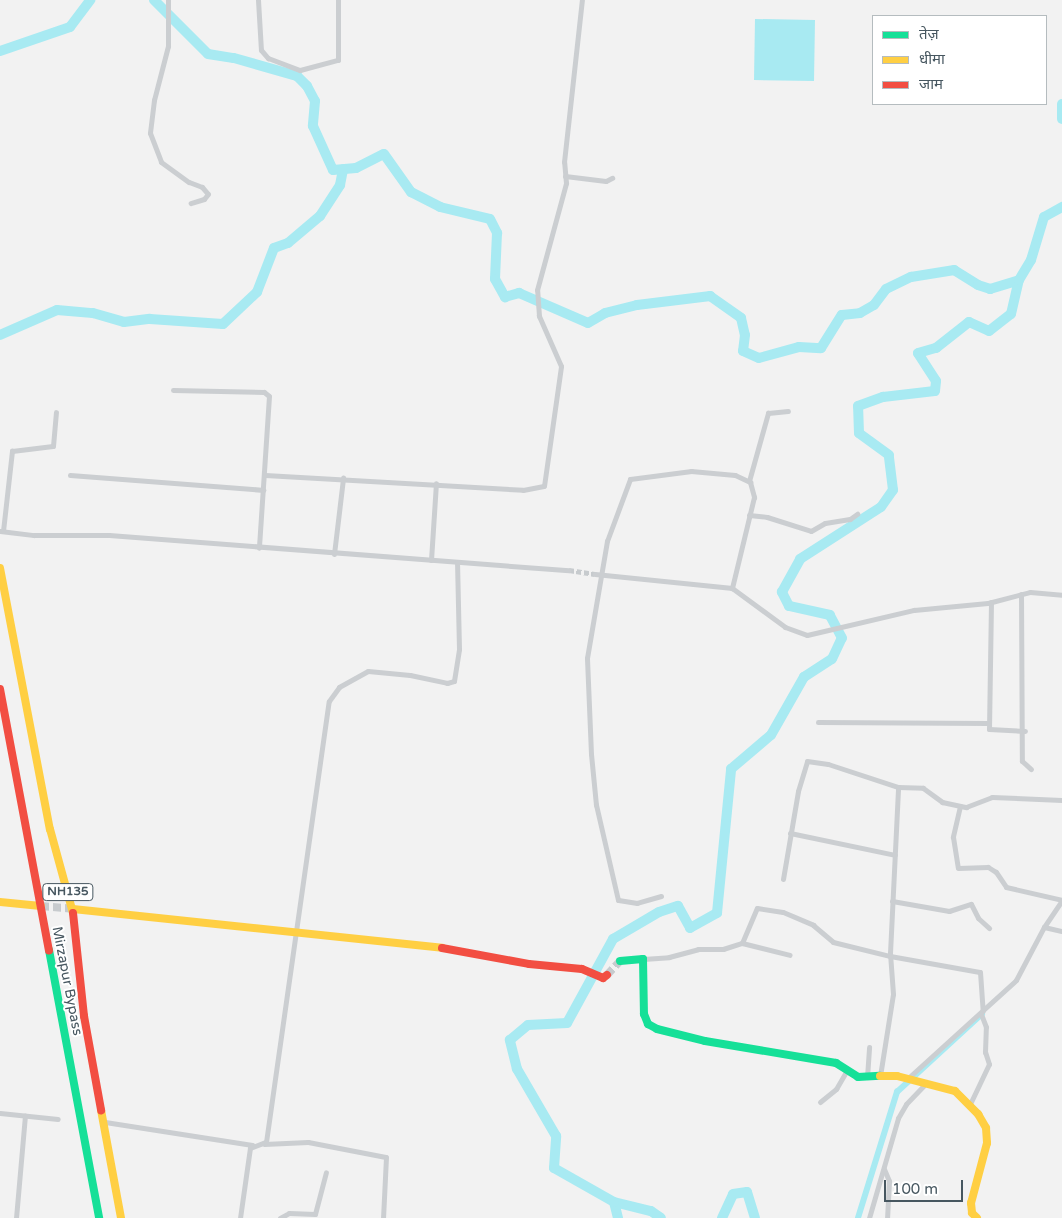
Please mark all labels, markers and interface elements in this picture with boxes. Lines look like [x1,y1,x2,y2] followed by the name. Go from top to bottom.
[872,15,1047,105] legend
[919,25,939,43] text: तेज़
[919,50,945,68] text: धीमा
[919,75,943,93] text: जाम
[42,882,94,902] road number: NH135
[48,925,86,1037] street label: Mirzapur Bypass
[887,1170,966,1202] scale bar
[892,1180,938,1198] text: 100 m

